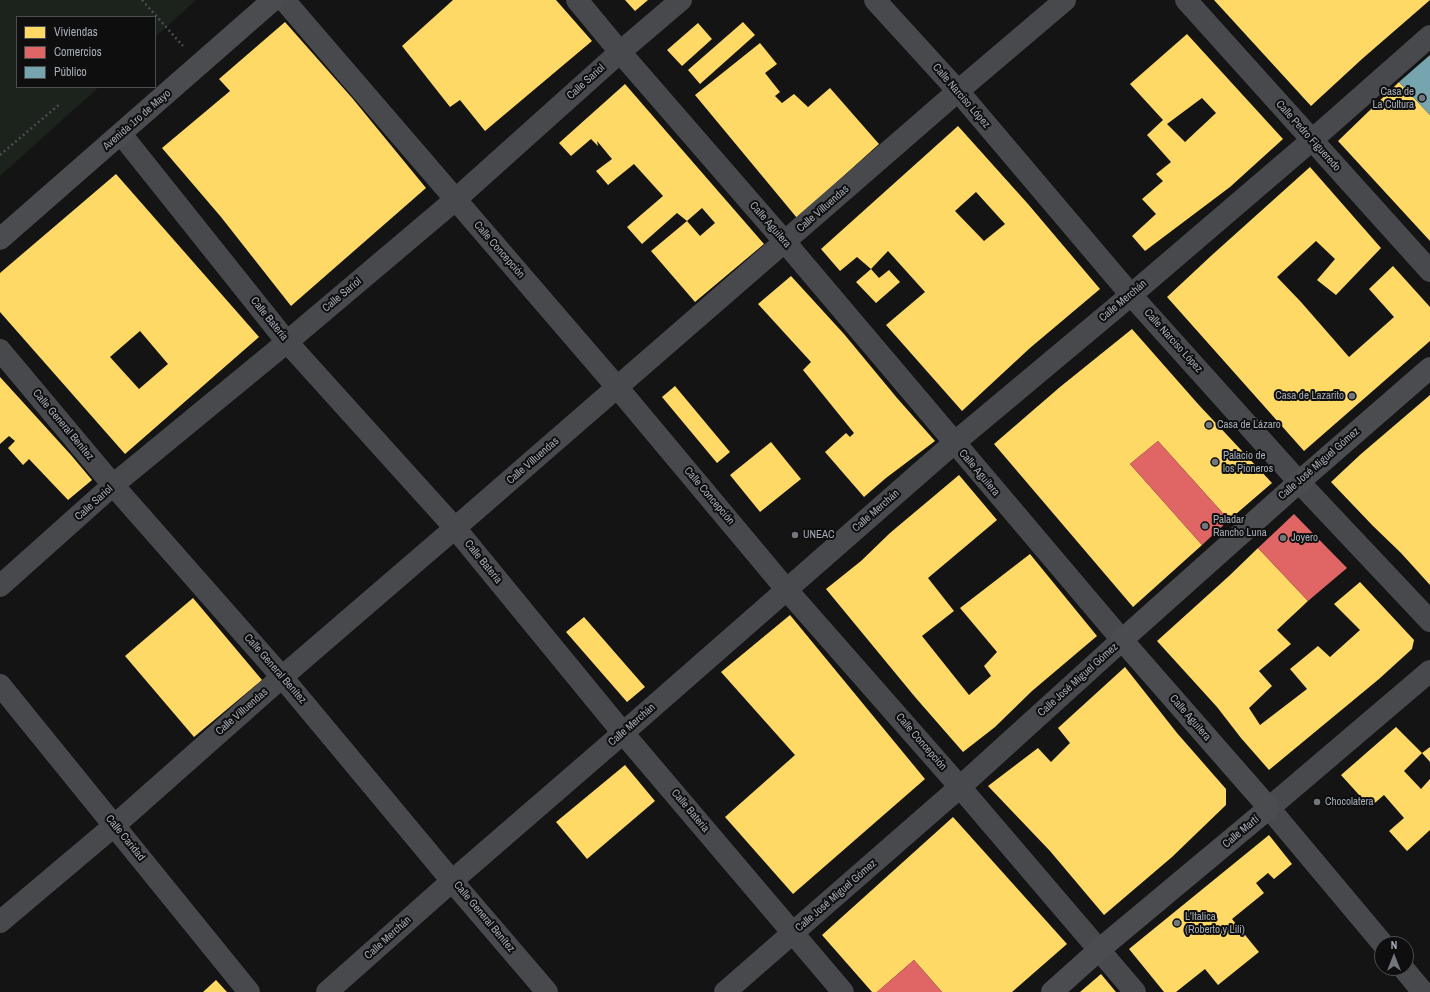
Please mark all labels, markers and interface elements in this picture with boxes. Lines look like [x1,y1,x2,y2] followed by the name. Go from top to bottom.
[16,16,156,88] legend
[54,24,98,40] text: Viviendas
[54,44,102,60] text: Comercios
[564,61,608,103] street label: Calle Sariol
[929,61,993,131] street label: Calle Narciso López
[54,64,87,80] text: Público
[1372,85,1414,111] place label: Casa de La Cultura
[100,87,174,153] street label: Avenida 1ro de Mayo
[1417,93,1427,103] marker: Casa de La Cultura
[1273,98,1343,174] street label: Calle Pedro Figueredo
[794,183,852,235] street label: Calle Villuendas
[746,199,794,251] street label: Calle Aguilera
[471,219,527,281] street label: Calle Concepción
[320,275,364,315] street label: Calle Sariol
[1096,277,1150,325] street label: Calle Merchán
[247,295,291,343] street label: Calle Bateria
[1141,306,1205,376] street label: Calle Narciso López
[30,387,96,463] street label: Calle General Benítez
[1275,389,1344,403] place label: Casa de Lazarito
[1347,391,1357,401] marker: Casa de Lazarito
[1217,418,1281,432] place label: Casa de Lázaro
[1204,420,1214,430] marker: Casa de Lázaro
[1276,425,1362,503] street label: Calle José Miguel Gómez
[504,435,562,487] street label: Calle Villuendas
[956,447,1002,499] street label: Calle Aguilera
[1223,449,1273,475] place label: Palacio de los Pioneros
[1210,457,1220,467] marker: Palacio de los Pioneros
[681,464,737,528] street label: Calle Concepción
[72,482,116,524] street label: Calle Sariol
[850,487,902,535] street label: Calle Merchán
[1213,513,1267,539] place label: Paladar Rancho Luna
[1200,521,1210,531] marker: Paladar Rancho Luna
[803,528,835,542] place label: UNEAC
[790,530,800,540] marker: UNEAC
[1291,531,1318,545] place label: Joyero
[1278,533,1288,543] marker: Joyero
[461,538,505,586] street label: Calle Bateria
[241,631,309,707] street label: Calle General Benítez
[1035,641,1121,719] street label: Calle José Miguel Gómez
[213,686,271,738] street label: Calle Villuendas
[1166,692,1214,744] street label: Calle Aguilera
[606,701,658,749] street label: Calle Merchán
[893,711,949,773] street label: Calle Concepción
[668,787,712,835] street label: Calle Bateria
[1325,795,1374,809] place label: Chocolatera
[1312,797,1322,807] marker: Chocolatera
[103,812,147,864] street label: Calle Caridad
[1220,813,1262,851] street label: Calle Martí
[793,857,879,935] street label: Calle José Miguel Gómez
[451,879,517,955] street label: Calle General Benítez
[1185,910,1245,936] place label: L'Italica (Roberto y Lili)
[362,914,414,962] street label: Calle Merchán
[1172,918,1182,928] marker: L'Italica (Roberto y Lili)
[1374,936,1414,976] north arrow
[1391,938,1397,952] text: N

